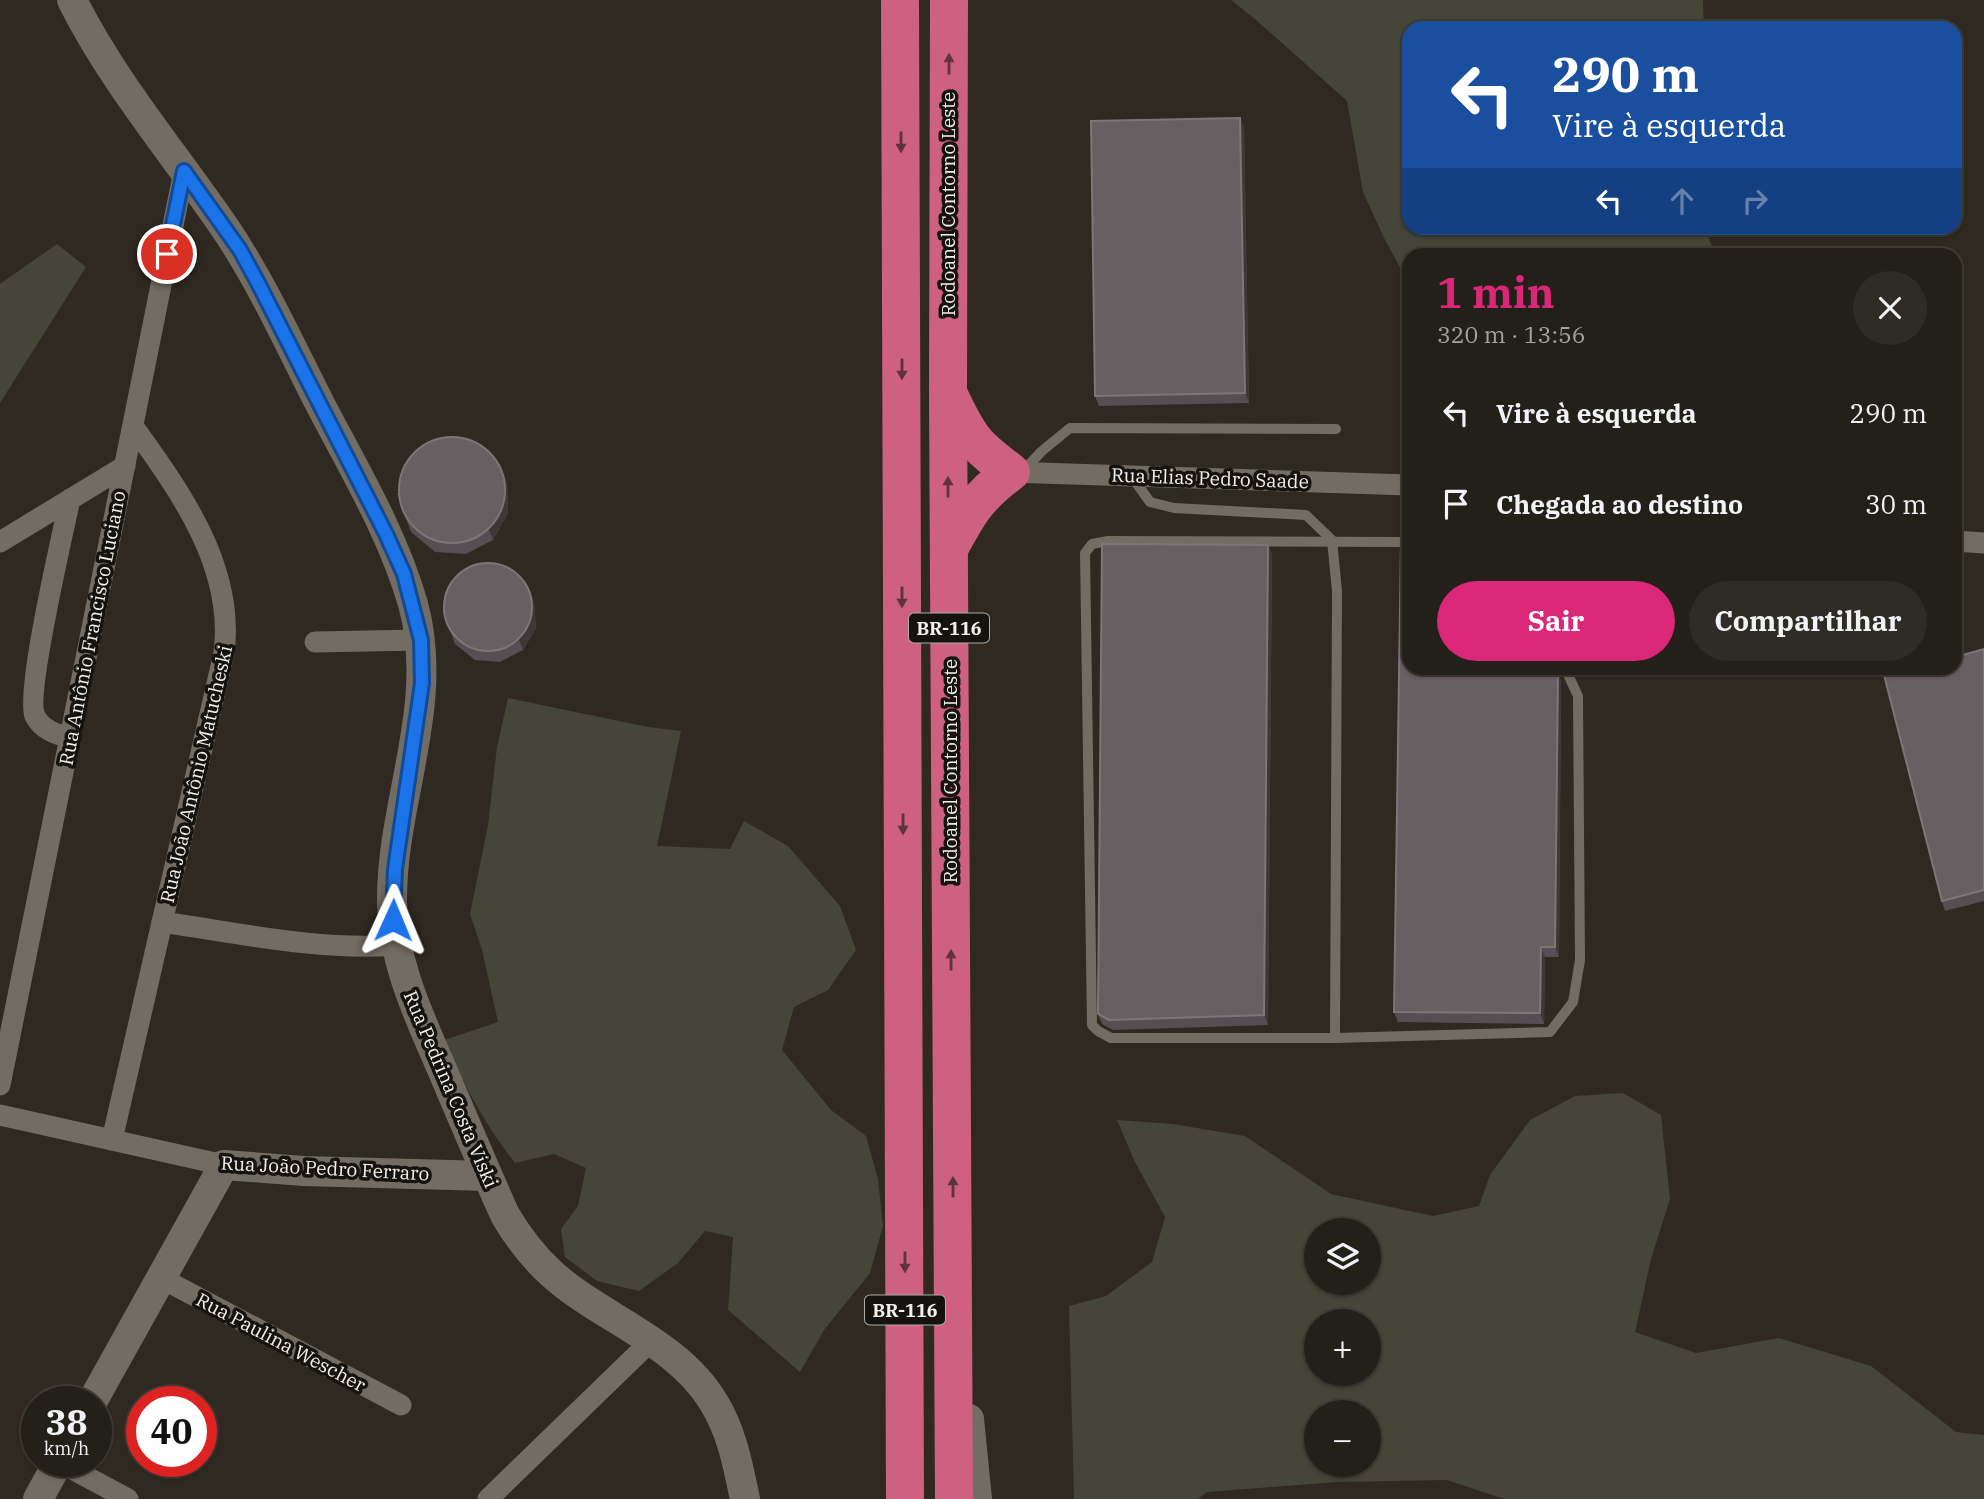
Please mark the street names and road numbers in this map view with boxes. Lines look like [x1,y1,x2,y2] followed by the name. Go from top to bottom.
[936,92,960,316] street label: Rodoanel Contorno Leste
[1111,463,1309,493] street label: Rua Elias Pedro Saade
[54,489,130,767] street label: Rua Antônio Francisco Luciano
[909,614,989,642] road number: BR-116
[155,643,237,905] street label: Rua João Antônio Matucheski
[938,659,962,883] street label: Rodoanel Contorno Leste
[399,987,503,1191] street label: Rua Pedrina Costa Viski
[220,1151,430,1185] street label: Rua João Pedro Ferraro
[192,1287,370,1397] street label: Rua Paulina Wescher
[865,1296,945,1324] road number: BR-116

